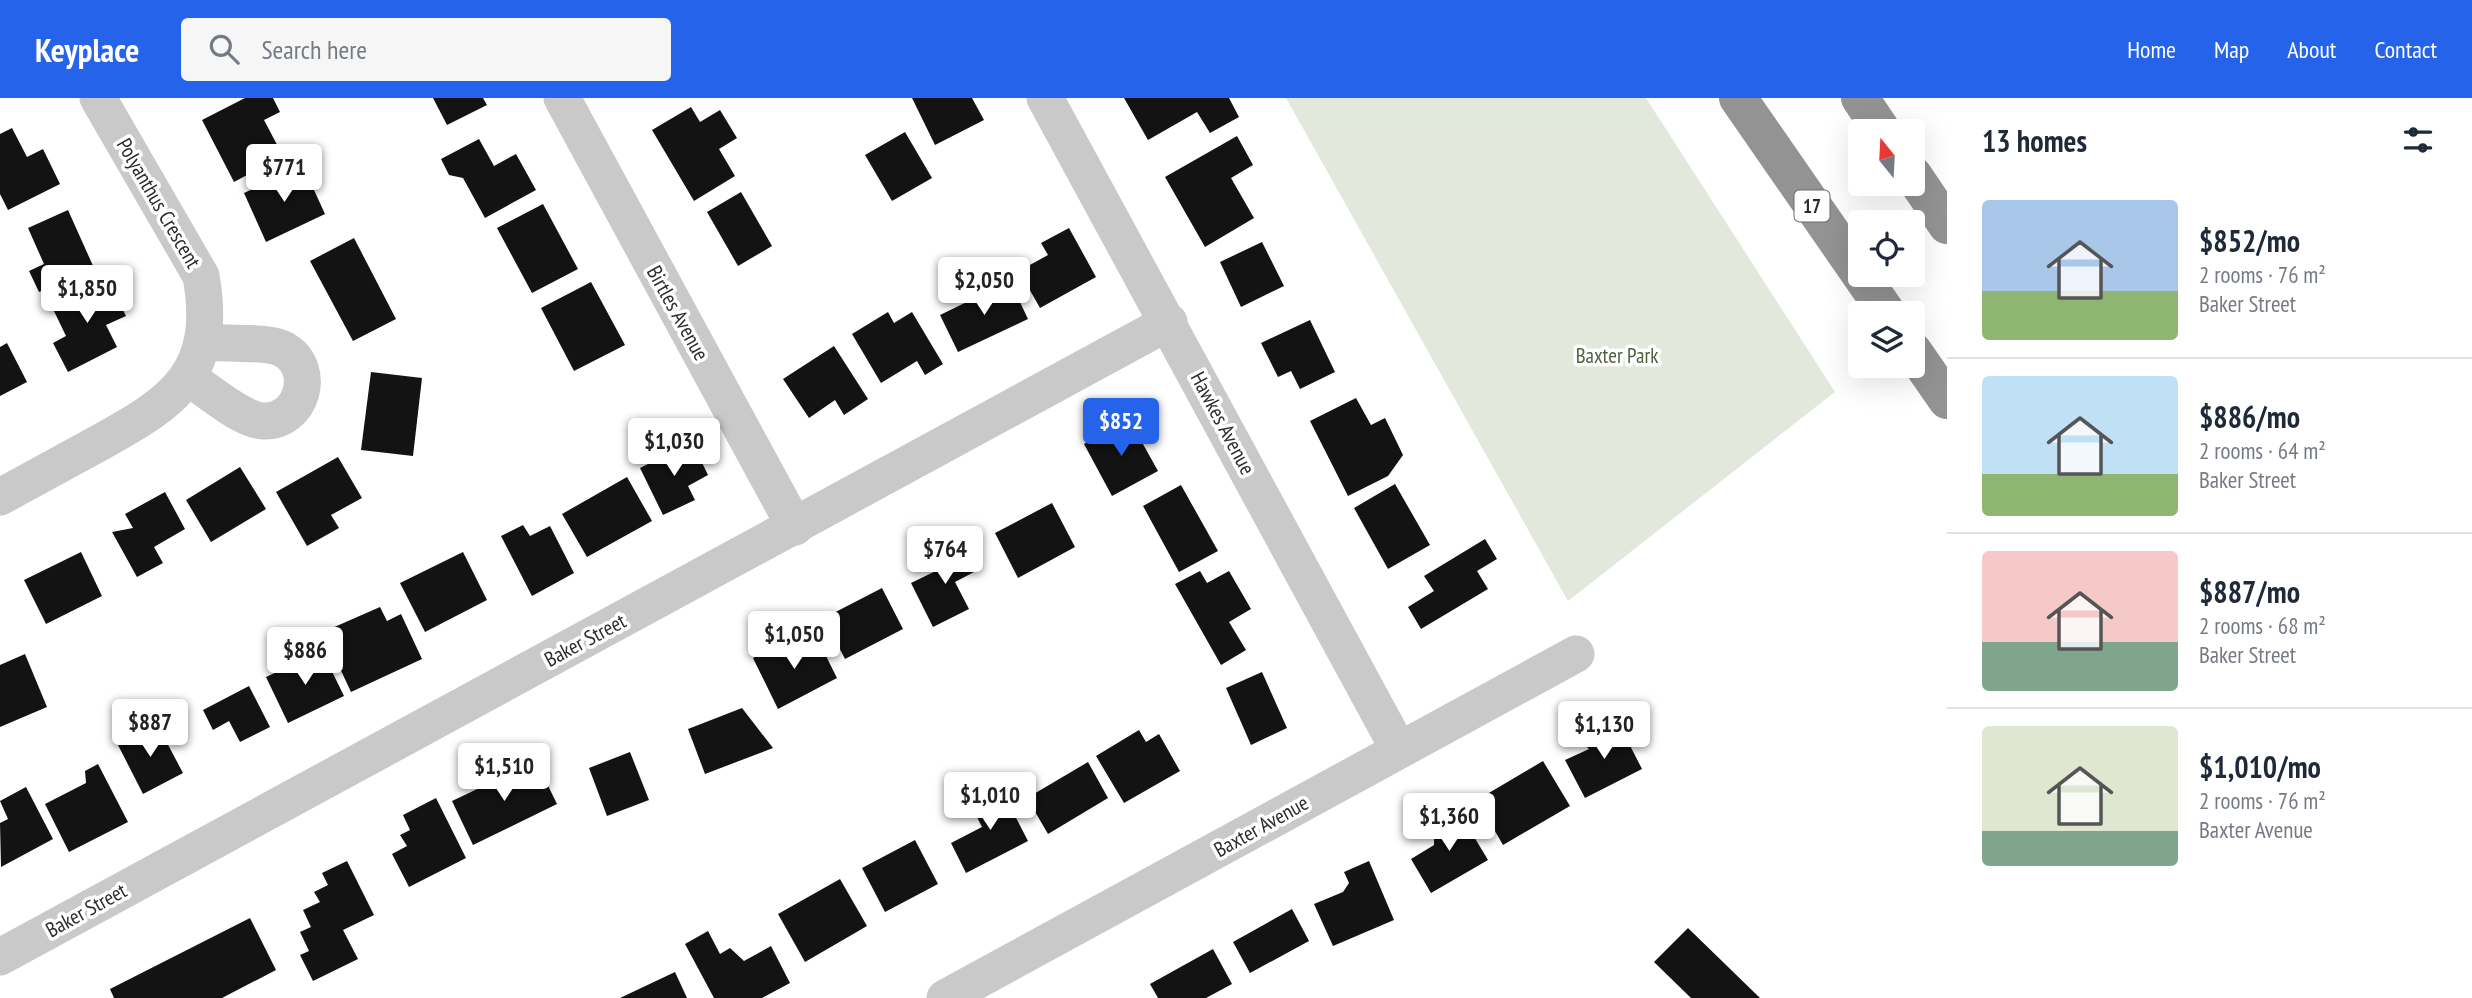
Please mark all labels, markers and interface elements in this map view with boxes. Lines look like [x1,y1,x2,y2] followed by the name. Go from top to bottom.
[181,18,671,81] search box
[35,28,139,71] text: Keyplace
[205,30,243,68] icon: search
[261,33,367,66] text: Search here
[2127,34,2176,65] text: Home
[2214,34,2249,65] text: Map
[2287,34,2336,65] text: About
[2374,34,2437,65] text: Contact
[1848,119,1925,196] north arrow
[1848,119,1925,378] map controls
[1982,121,2087,160] text: 13 homes
[2399,121,2437,159] icon: filters
[111,133,207,273] street label: Polyanthus Crescent
[243,144,325,204] pin: $771
[262,152,306,181] text: $771
[1794,190,1829,222] road number: 17
[1848,210,1925,287] button: locate
[2199,221,2300,260] text: $852/mo
[2038,228,2122,312] icon: home
[927,258,1041,317] pin: $2,050
[2199,260,2326,289] text: 2 rooms · 76 m²
[641,261,715,365] street label: Birtles Avenue
[954,265,1014,294] text: $2,050
[30,266,144,325] pin: $1,850
[57,273,117,302] text: $1,850
[2199,289,2296,318] text: Baker Street
[1848,301,1925,378] button: layers
[1576,342,1658,369] park label: Baxter Park
[1185,367,1261,479] street label: Hawkes Avenue
[2199,397,2300,436] text: $886/mo
[1080,398,1162,458] pin: $852
[2038,404,2122,488] icon: home
[1099,406,1143,435] text: $852
[617,418,731,478] pin: $1,030
[644,426,704,455] text: $1,030
[2199,436,2326,465] text: 2 rooms · 64 m²
[2199,465,2296,494] text: Baker Street
[904,526,986,586] pin: $764
[923,534,967,563] text: $764
[2199,572,2300,611] text: $887/mo
[2038,579,2122,663] icon: home
[540,607,631,673] street label: Baker Street
[2199,611,2326,640] text: 2 rooms · 68 m²
[737,612,851,671] pin: $1,050
[764,619,824,648] text: $1,050
[264,628,346,687] pin: $886
[283,635,327,664] text: $886
[2199,640,2296,669] text: Baker Street
[109,700,191,759] pin: $887
[1547,702,1661,761] pin: $1,130
[128,707,172,736] text: $887
[1574,709,1634,738] text: $1,130
[447,744,561,803] pin: $1,510
[2199,747,2321,786] text: $1,010/mo
[474,751,534,780] text: $1,510
[2038,754,2122,838] icon: home
[933,772,1047,832] pin: $1,010
[960,780,1020,809] text: $1,010
[2199,786,2326,815] text: 2 rooms · 76 m²
[1209,789,1313,863] street label: Baxter Avenue
[1392,794,1506,853] pin: $1,360
[1419,801,1479,830] text: $1,360
[2199,815,2313,844] text: Baxter Avenue
[41,877,131,943] street label: Baker Street

